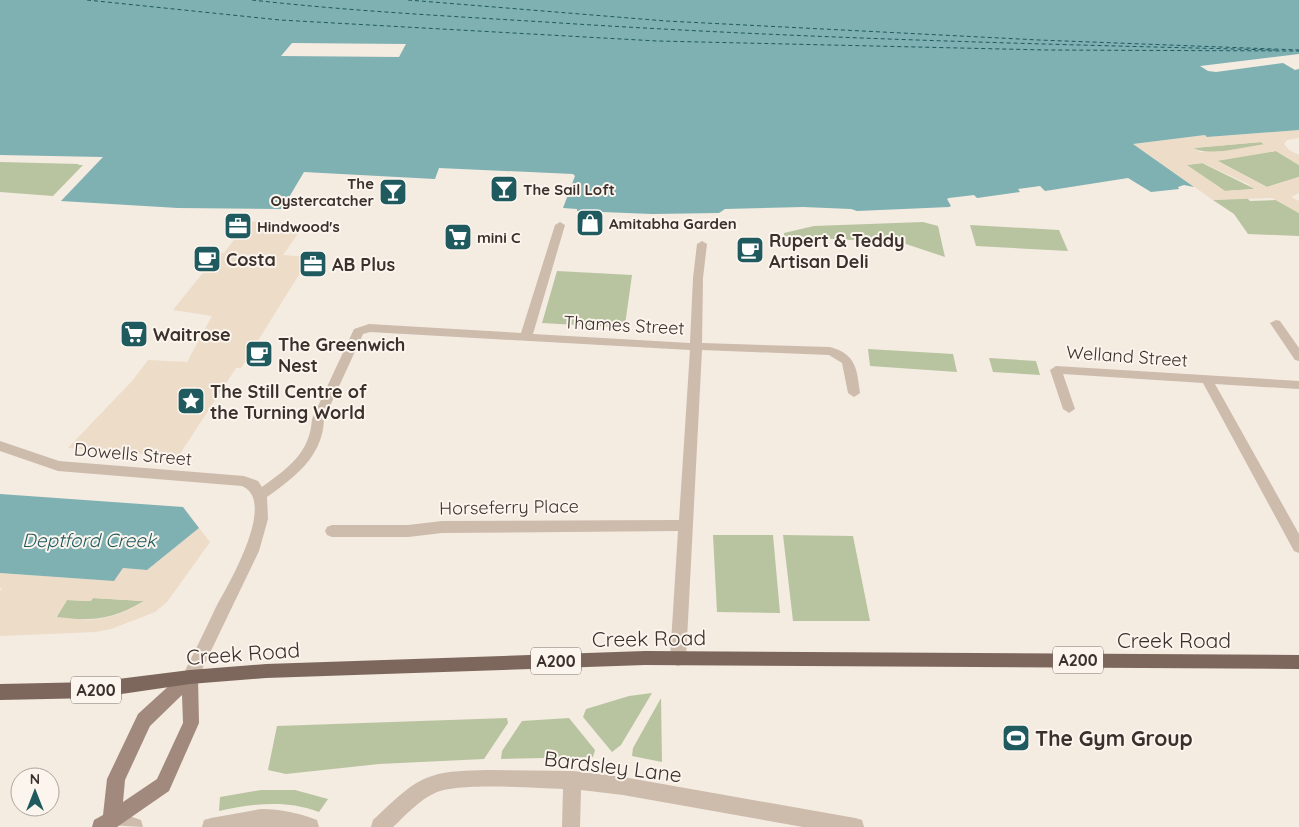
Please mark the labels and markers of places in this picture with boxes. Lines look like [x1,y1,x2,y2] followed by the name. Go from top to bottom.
[270,174,374,210] place label: The Oystercatcher
[489,174,519,204] bar icon: The Sail Loft
[378,177,408,207] bar icon: The Oystercatcher
[523,180,615,199] place label: The Sail Loft
[575,208,605,238] shop icon: Amitabha Garden
[223,211,253,241] office icon: Hindwood's
[609,214,737,233] place label: Amitabha Garden
[257,217,340,236] place label: Hindwood's
[443,222,473,252] supermarket icon: mini C
[477,228,521,247] place label: mini C
[769,229,905,273] place label: Rupert & Teddy Artisan Deli
[735,235,765,265] cafe icon: Rupert & Teddy Artisan Deli
[192,244,222,274] cafe icon: Costa
[226,248,276,271] place label: Costa
[298,249,328,279] office icon: AB Plus
[332,253,396,276] place label: AB Plus
[119,319,149,349] supermarket icon: Waitrose
[153,323,231,346] place label: Waitrose
[278,333,405,377] place label: The Greenwich Nest
[244,339,274,369] cafe icon: The Greenwich Nest
[210,380,367,424] place label: The Still Centre of the Turning World
[176,386,206,416] place icon: The Still Centre of the Turning World
[1001,723,1031,753] sports icon: The Gym Group
[1035,725,1193,751] place label: The Gym Group

